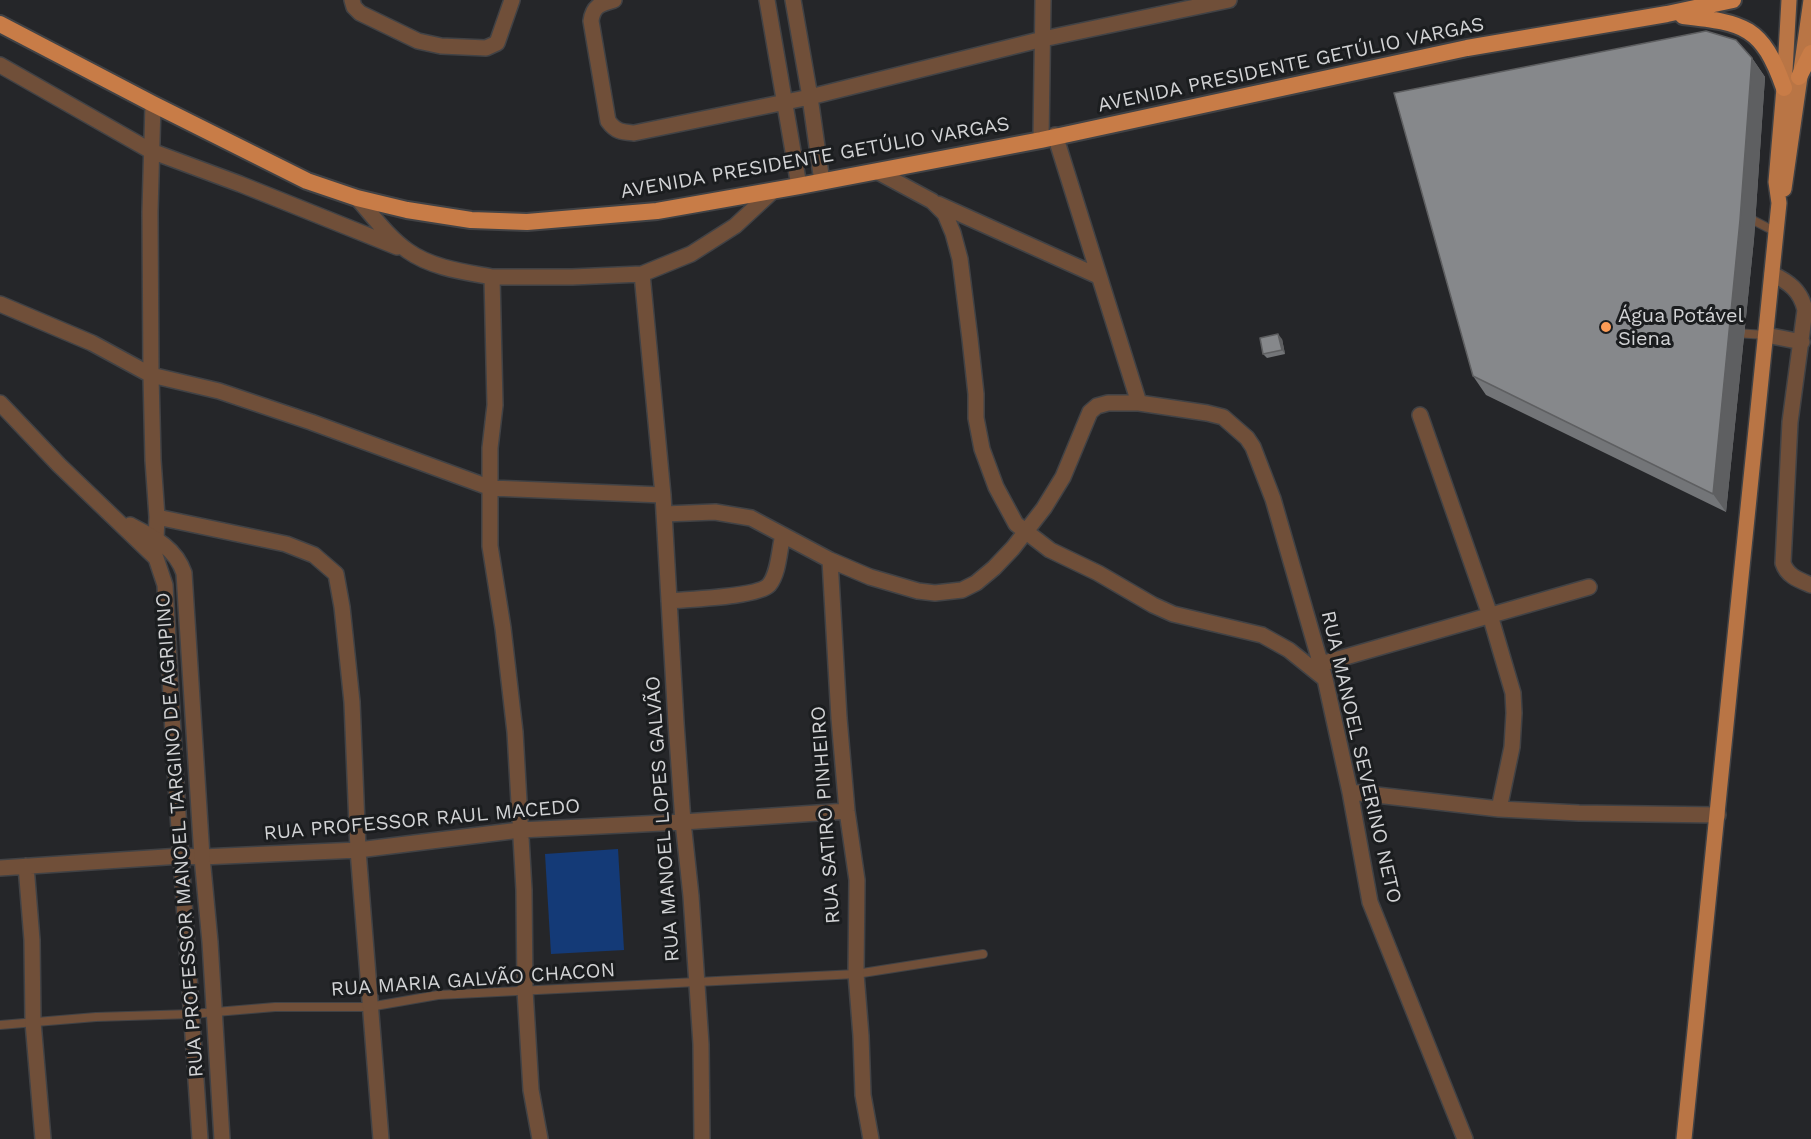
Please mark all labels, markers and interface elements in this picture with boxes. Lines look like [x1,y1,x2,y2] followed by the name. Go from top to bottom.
[1096,12,1486,118] street label: AVENIDA PRESIDENTE GETÚLIO VARGAS
[619,112,1011,204] street label: AVENIDA PRESIDENTE GETÚLIO VARGAS
[1618,304,1744,351] place label: Água Potável Siena
[1599,320,1613,334] marker: Água Potável Siena
[151,592,209,1078] street label: RUA PROFESSOR MANOEL TARGINO DE AGRIPINO
[1316,608,1406,906] street label: RUA MANOEL SEVERINO NETO
[641,675,685,963] street label: RUA MANOEL LOPES GALVÃO
[806,705,846,925] street label: RUA SATIRO PINHEIRO
[263,794,581,846] street label: RUA PROFESSOR RAUL MACEDO
[330,958,616,1002] street label: RUA MARIA GALVÃO CHACON

